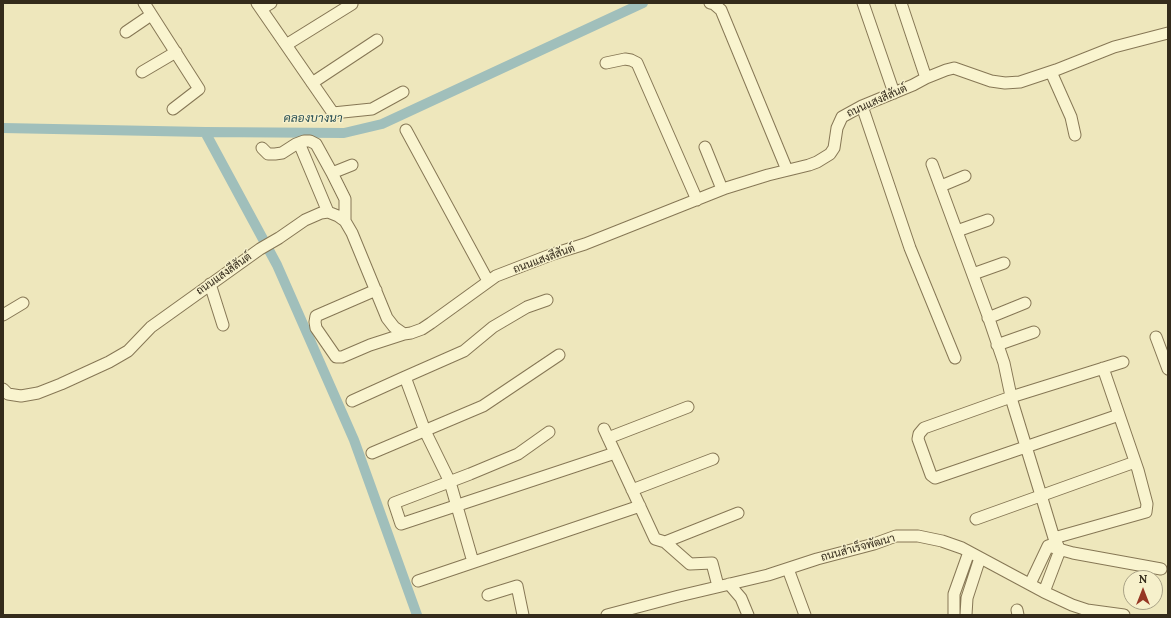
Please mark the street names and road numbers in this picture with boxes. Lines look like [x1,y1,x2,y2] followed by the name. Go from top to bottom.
[845,82,909,120] street label: ถนนแสงสีสันต์
[511,242,577,276] street label: ถนนแสงสีสันต์
[194,250,254,298] street label: ถนนแสงสีสันต์
[819,532,897,564] street label: ถนนสำเร็จพัฒนา

